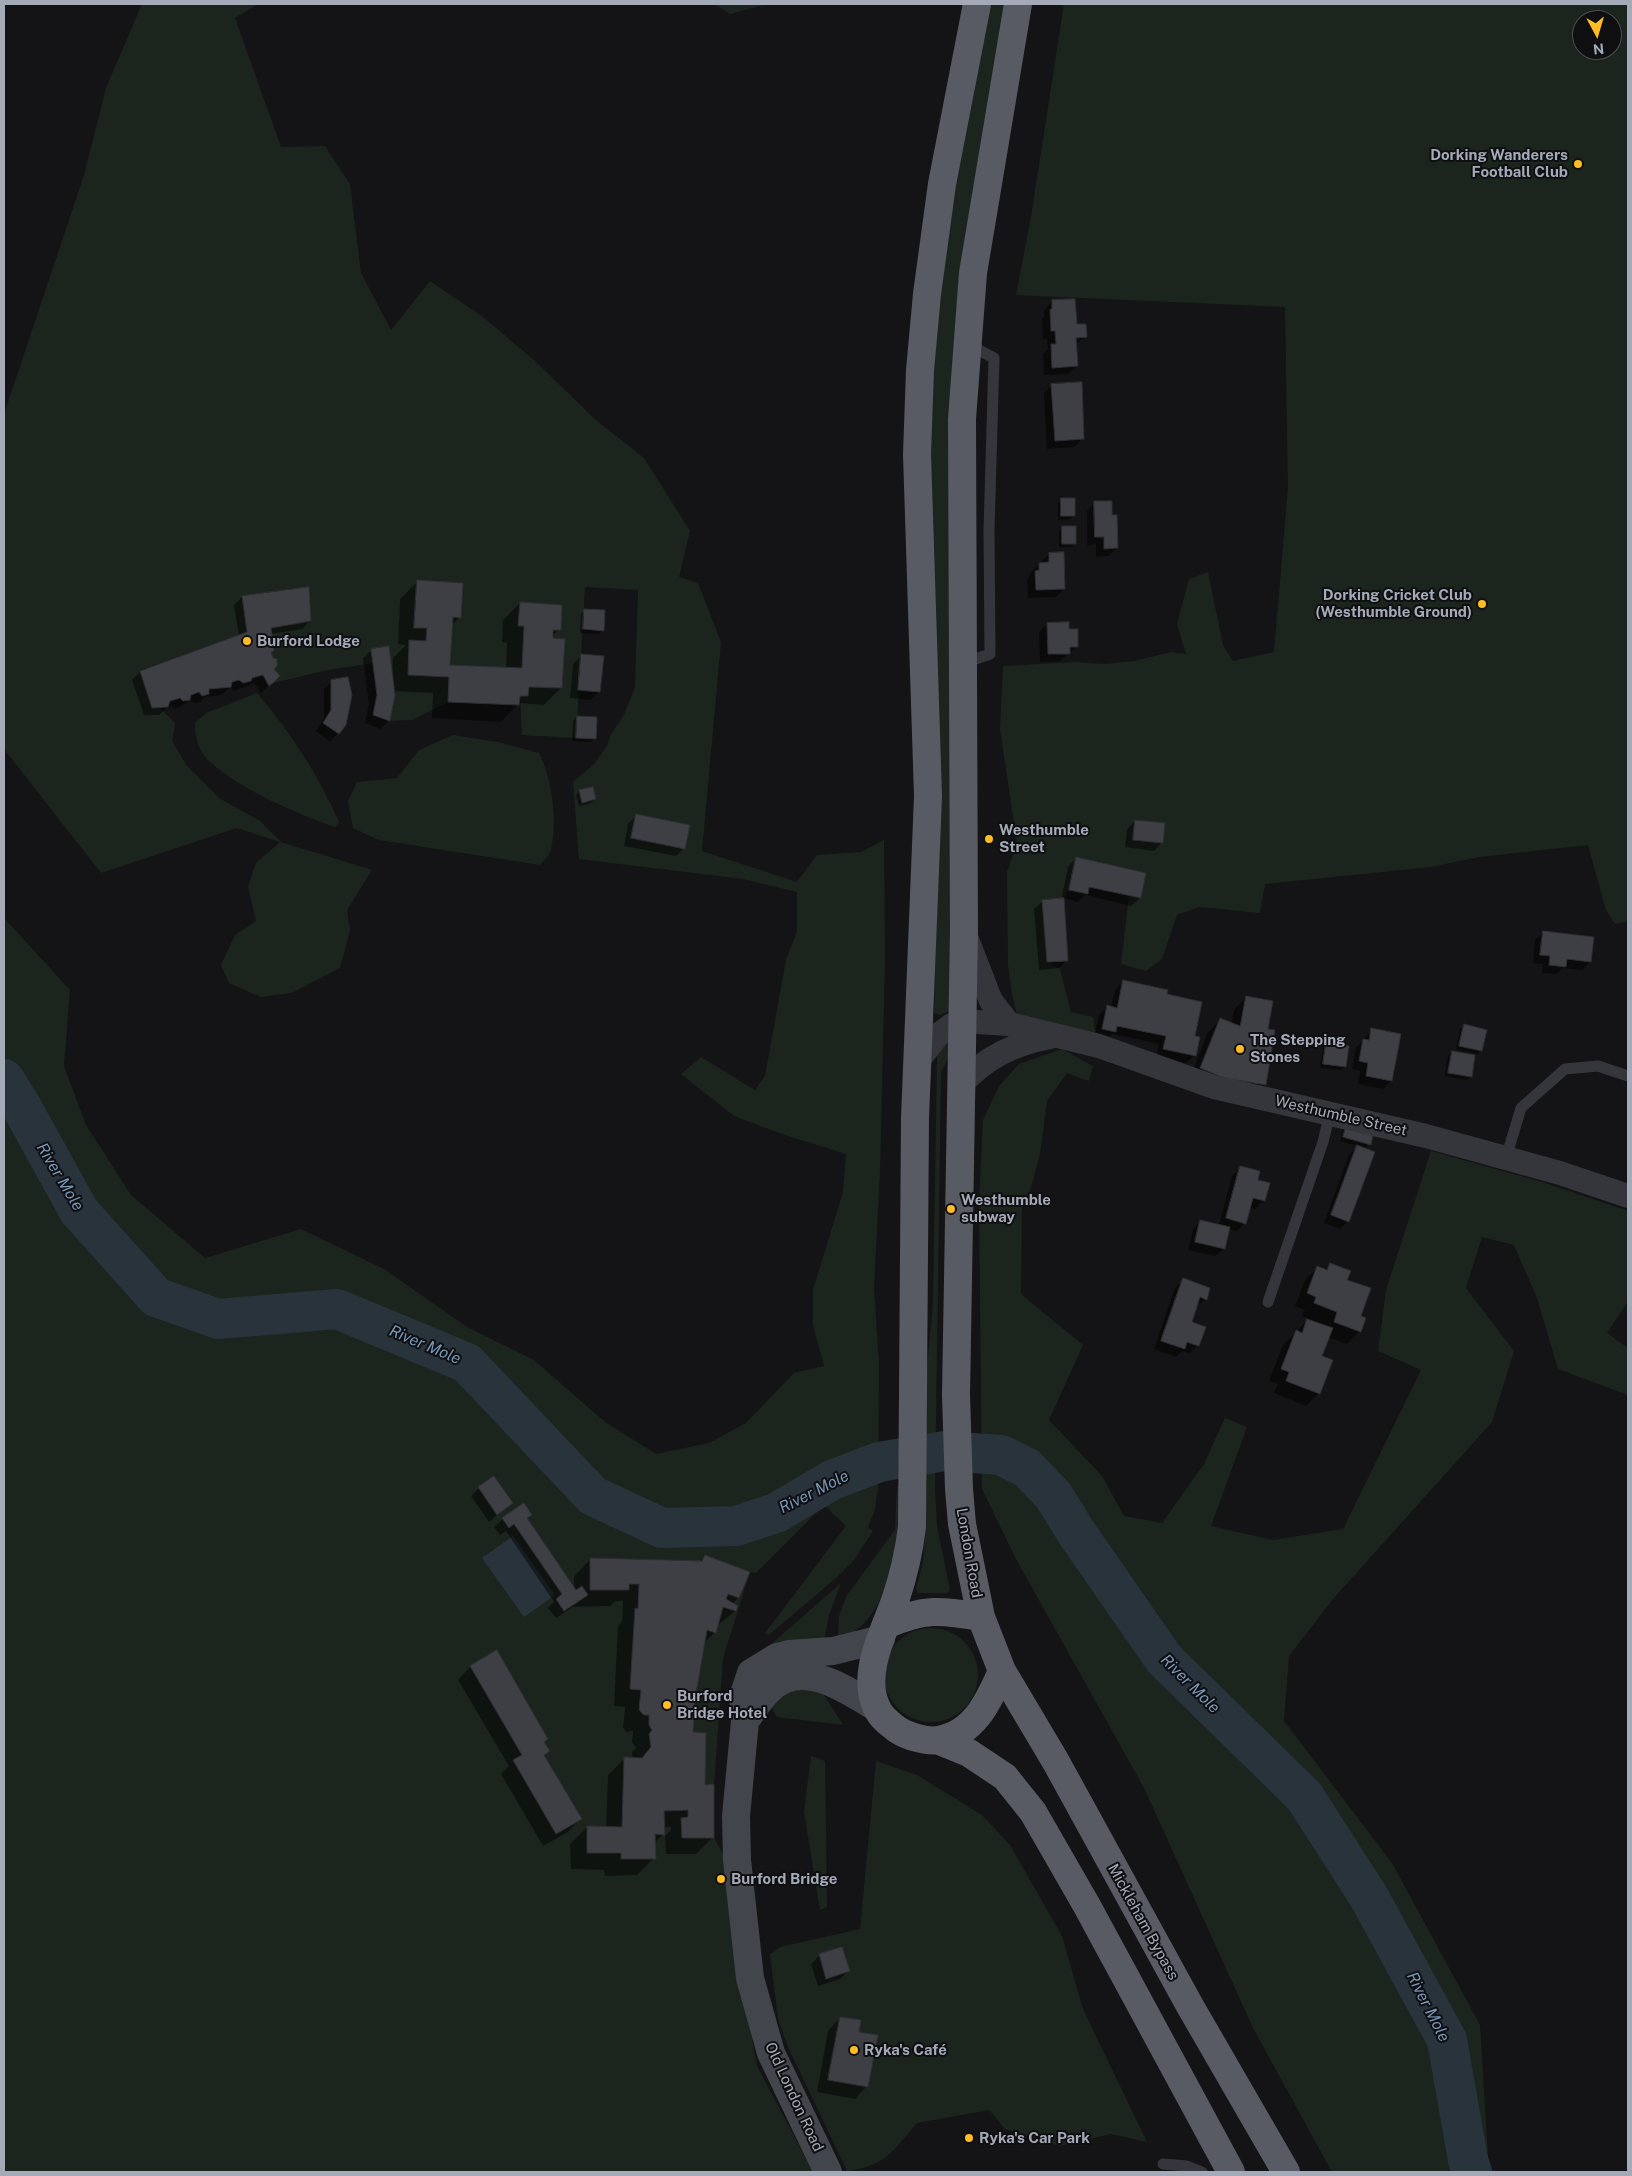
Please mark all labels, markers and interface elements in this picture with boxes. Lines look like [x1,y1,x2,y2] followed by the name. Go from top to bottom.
[1572,10,1622,60] north arrow
[1592,40,1605,57] text: N
[1430,146,1568,181] place label: Dorking Wanderers Football Club
[1572,158,1584,170] marker: Dorking Wanderers Football Club
[1315,586,1472,621] place label: Dorking Cricket Club (Westhumble Ground)
[1476,598,1488,610] marker: Dorking Cricket Club (Westhumble Ground)
[257,632,360,650] place label: Burford Lodge
[241,635,253,647] marker: Burford Lodge
[999,821,1089,856] place label: Westhumble Street
[983,833,995,845] marker: Westhumble Street
[1250,1031,1346,1066] place label: The Stepping Stones
[1234,1043,1246,1055] marker: The Stepping Stones
[1273,1092,1409,1140] street label: Westhumble Street
[32,1140,88,1214] water label: River Mole
[961,1191,1051,1226] place label: Westhumble subway
[945,1203,957,1215] marker: Westhumble subway
[386,1321,464,1369] water label: River Mole
[776,1466,852,1518] water label: River Mole
[952,1507,986,1599] street label: London Road
[1156,1650,1224,1718] water label: River Mole
[677,1687,767,1722] place label: Burford Bridge Hotel
[661,1699,673,1711] marker: Burford Bridge Hotel
[1104,1861,1182,1983] street label: Mickleham Bypass
[731,1870,837,1888] place label: Burford Bridge
[715,1873,727,1885] marker: Burford Bridge
[1402,1969,1454,2045] water label: River Mole
[761,2040,827,2154] street label: Old London Road
[864,2041,947,2059] place label: Ryka's Café
[848,2044,860,2056] marker: Ryka's Café
[979,2129,1090,2147] place label: Ryka's Car Park
[963,2132,975,2144] marker: Ryka's Car Park

